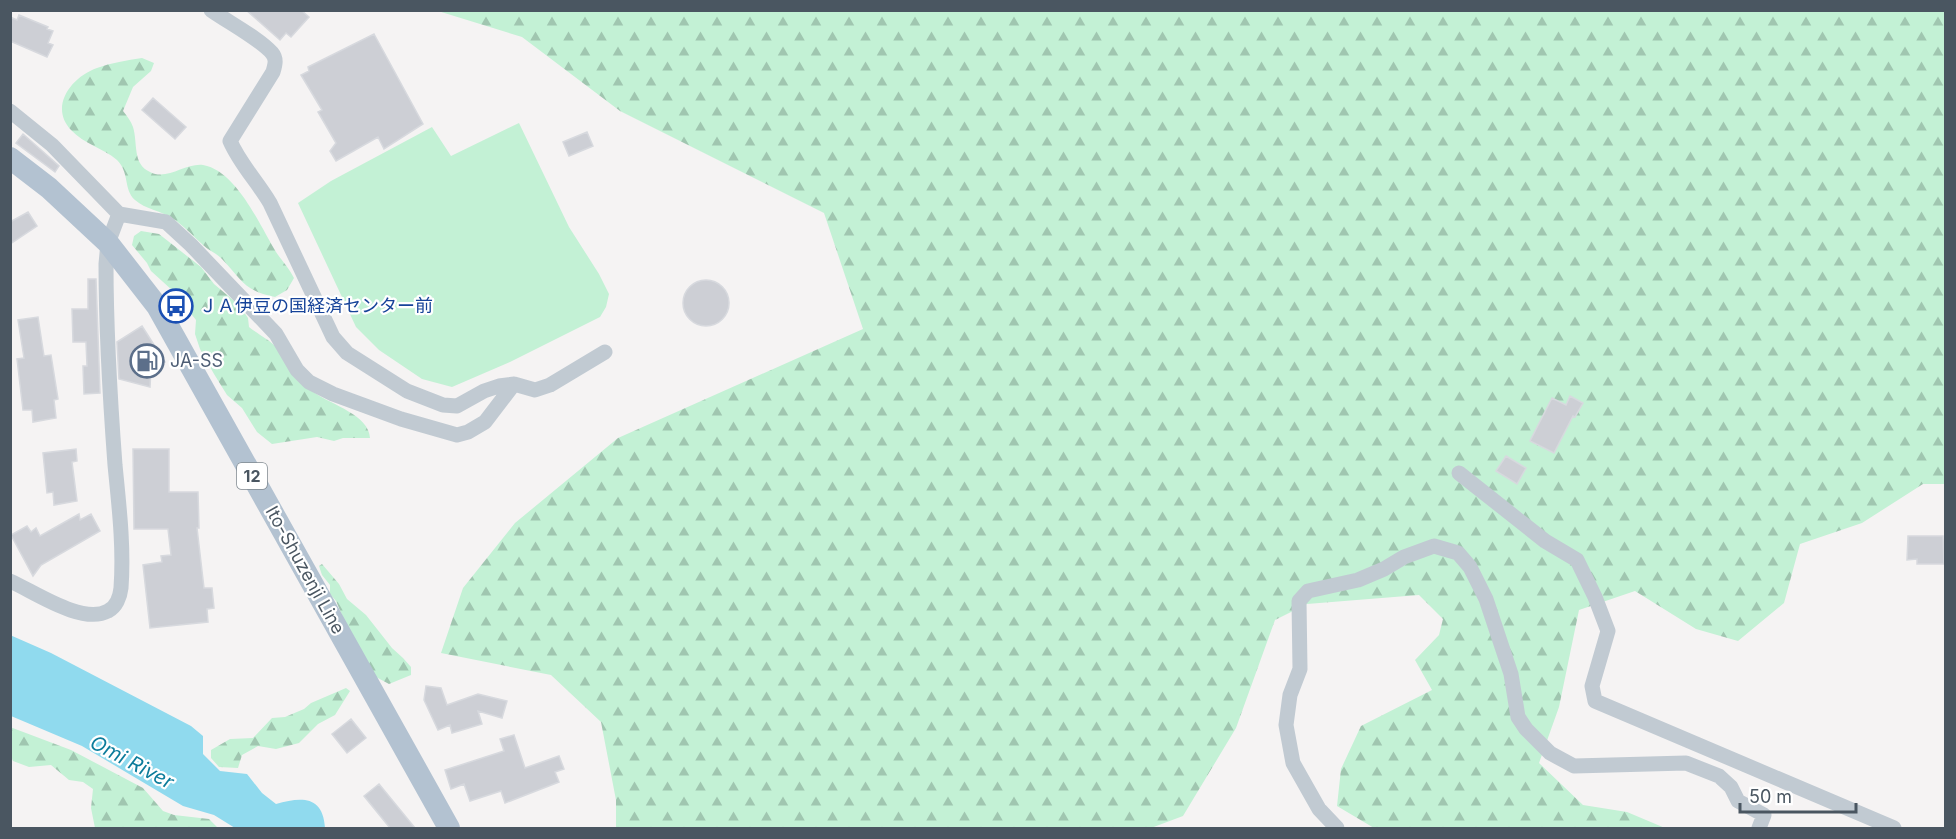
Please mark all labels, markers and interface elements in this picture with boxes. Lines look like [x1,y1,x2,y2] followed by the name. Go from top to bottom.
[158,288,194,324] bus stop icon: ＪＡ伊豆の国経済センター前
[199,295,433,316] place label: ＪＡ伊豆の国経済センター前
[129,343,165,379] fuel station icon: JA-SS
[170,350,223,371] place label: JA-SS
[237,463,267,489] road number: 12
[262,502,349,637] street label: Ito-Shuzenji Line
[86,730,178,794] water label: Omi River
[1740,776,1856,814] scale bar
[1749,786,1792,807] text: 50 m

